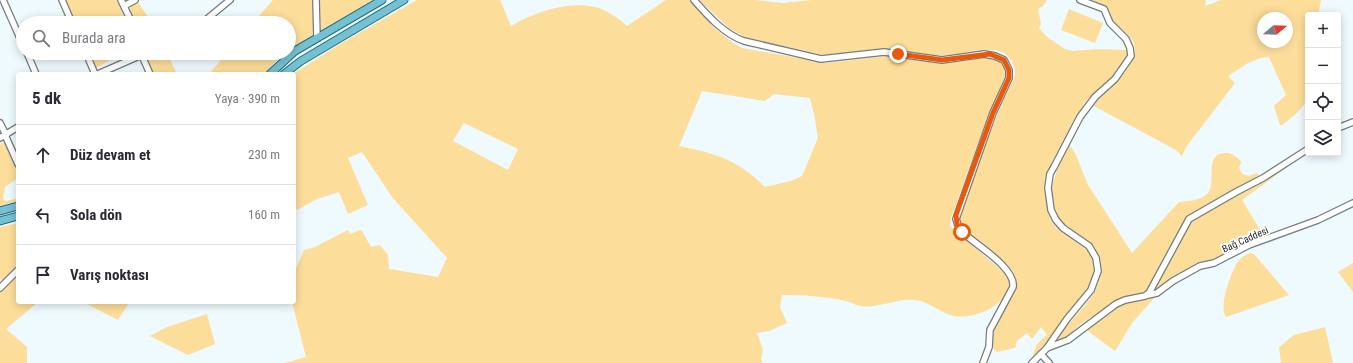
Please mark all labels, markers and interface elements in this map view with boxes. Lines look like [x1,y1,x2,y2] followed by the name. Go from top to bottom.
[1257,12,1293,48] north arrow
[1305,12,1341,156] map controls
[1305,12,1341,48] button: +
[16,16,296,60] search box
[30,27,52,49] icon: search
[62,29,126,47] text: Burada ara
[889,45,907,63] route end
[1305,48,1341,84] button: −
[1305,84,1341,120] button: locate
[32,88,61,108] text: 5 dk
[215,91,280,106] text: Yaya · 390 m
[1305,120,1341,156] button: layers
[32,144,54,166] icon: ahead
[70,146,151,164] text: Düz devam et
[248,147,280,162] text: 230 m
[32,204,54,226] icon: left
[70,206,122,224] text: Sola dön
[248,207,280,222] text: 160 m
[953,223,971,241] route start
[1220,224,1270,255] street label: Bağ Caddesi
[32,264,54,286] icon: arrive
[70,266,149,284] text: Varış noktası

